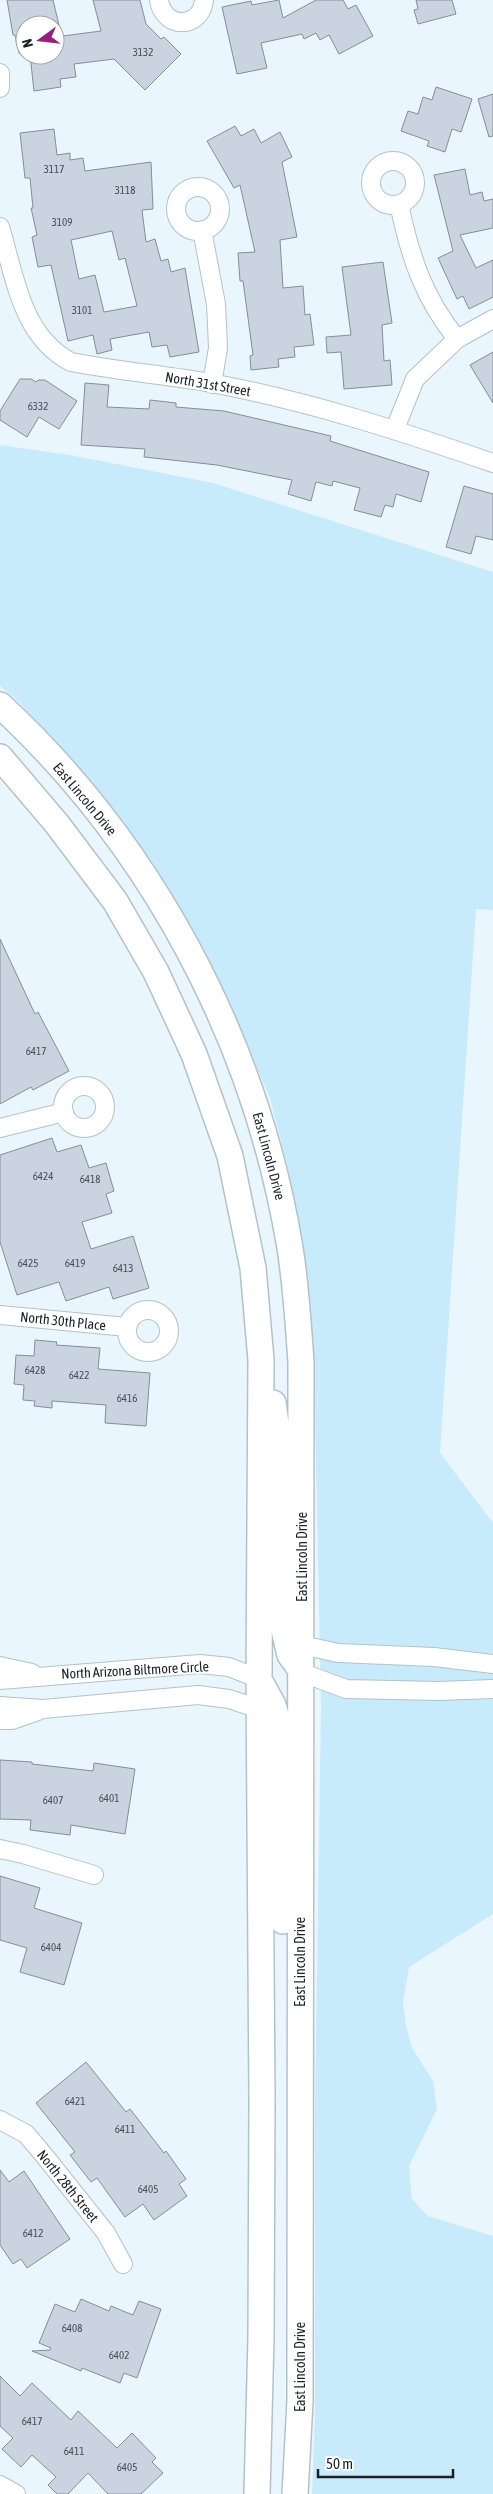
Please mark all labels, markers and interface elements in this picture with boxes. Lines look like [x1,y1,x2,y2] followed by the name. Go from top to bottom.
[15,15,65,65] north arrow
[19,37,36,49] text: N
[133,46,153,58] house number: 3132
[44,163,64,175] house number: 3117
[115,184,135,196] house number: 3118
[52,216,72,228] house number: 3109
[72,304,92,316] house number: 3101
[164,369,252,399] street label: North 31st Street
[28,400,48,412] house number: 6332
[50,759,120,839] street label: East Lincoln Drive
[26,1045,46,1057] house number: 6417
[250,1110,288,1202] street label: East Lincoln Drive
[33,1170,53,1182] house number: 6424
[80,1173,100,1185] house number: 6418
[18,1257,38,1269] house number: 6425
[65,1257,85,1269] house number: 6419
[113,1262,133,1274] house number: 6413
[19,1309,107,1333] street label: North 30th Place
[25,1364,45,1376] house number: 6428
[69,1369,89,1381] house number: 6422
[117,1392,137,1404] house number: 6416
[294,1512,310,1602] street label: East Lincoln Drive
[61,1658,209,1682] street label: North Arizona Biltmore Circle
[99,1792,119,1804] house number: 6401
[43,1794,63,1806] house number: 6407
[292,1917,308,2007] street label: East Lincoln Drive
[41,1941,61,1953] house number: 6404
[65,2095,85,2107] house number: 6421
[115,2123,135,2135] house number: 6411
[34,2147,102,2225] street label: North 28th Street
[138,2183,158,2195] house number: 6405
[23,2227,43,2239] house number: 6412
[62,2322,82,2334] house number: 6408
[292,2322,308,2412] street label: East Lincoln Drive
[109,2349,129,2361] house number: 6402
[22,2415,42,2427] house number: 6417
[64,2445,84,2457] house number: 6411
[318,2446,453,2478] scale bar
[326,2455,353,2472] text: 50 m
[117,2461,137,2473] house number: 6405

